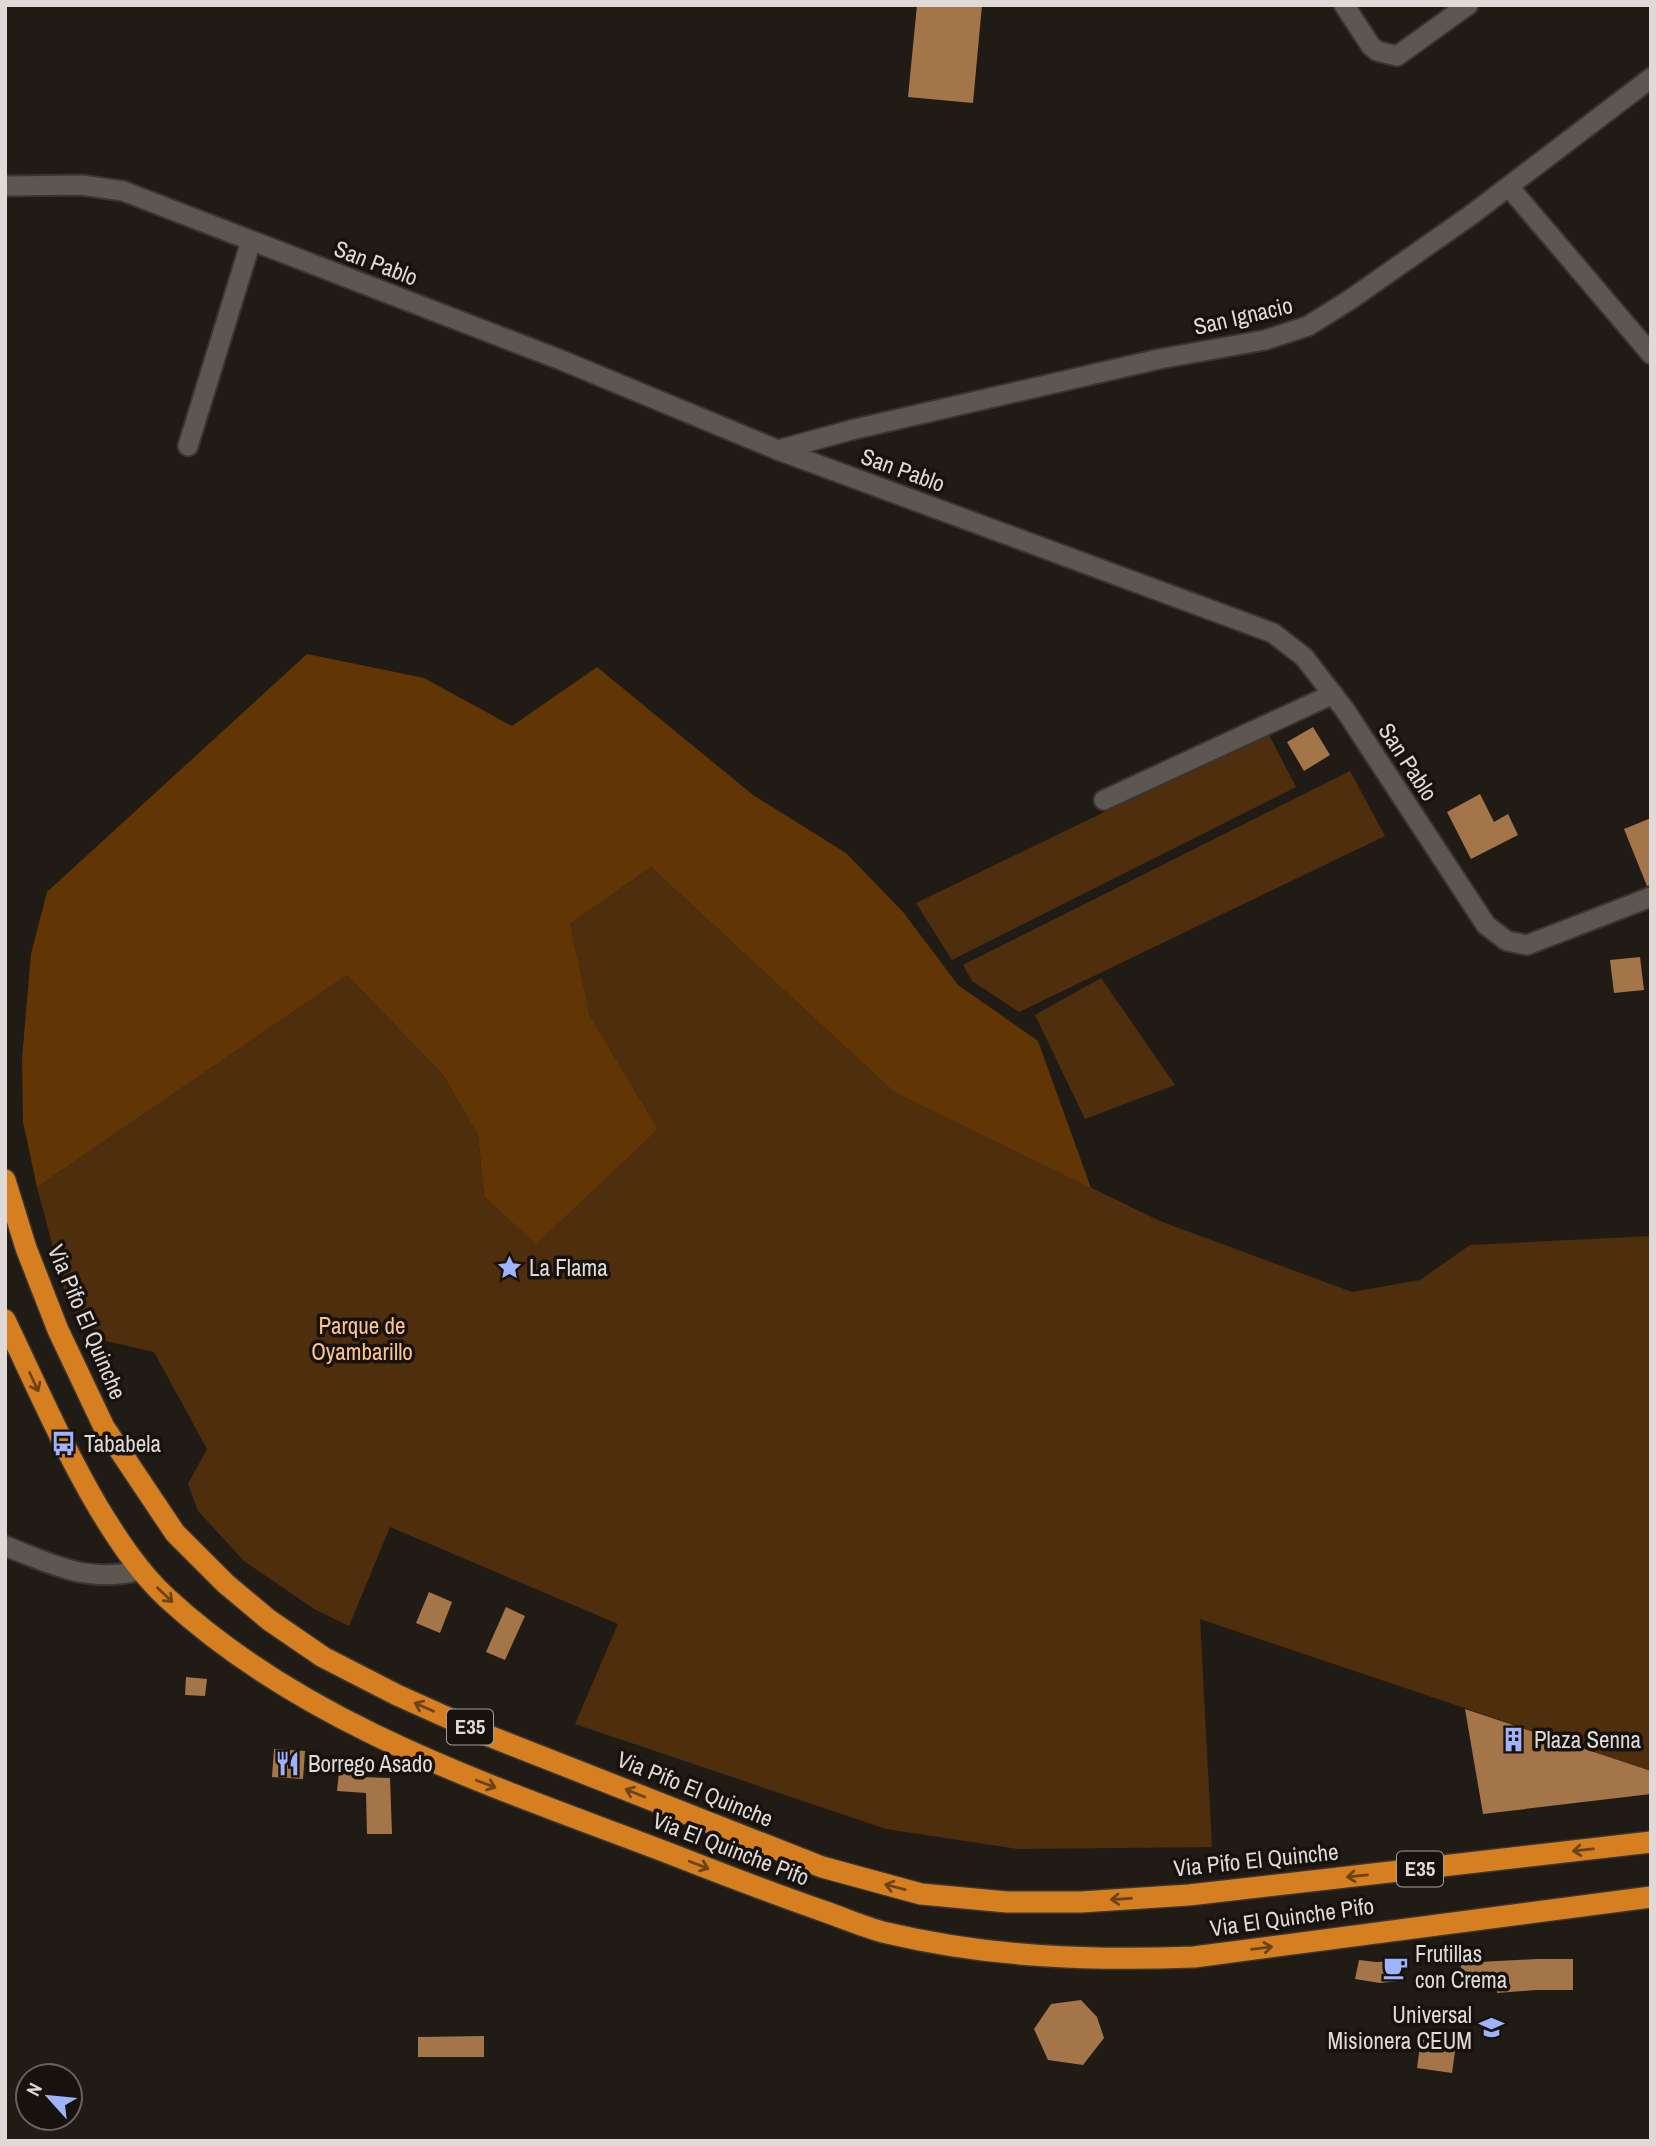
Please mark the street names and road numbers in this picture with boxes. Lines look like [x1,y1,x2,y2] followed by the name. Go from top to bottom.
[330,232,422,293] street label: San Pablo
[1190,289,1295,342] street label: San Ignacio
[857,440,949,499] street label: San Pablo
[1372,717,1445,807] street label: San Pablo
[41,1240,134,1404] street label: Via Pifo El Quinche
[447,1710,493,1744] road number: E35
[613,1743,778,1834] street label: Via Pifo El Quinche
[648,1804,814,1893] street label: Via El Quinche Pifo
[1172,1835,1340,1884] street label: Via Pifo El Quinche
[1397,1852,1443,1886] road number: E35
[1208,1890,1376,1943] street label: Via El Quinche Pifo

